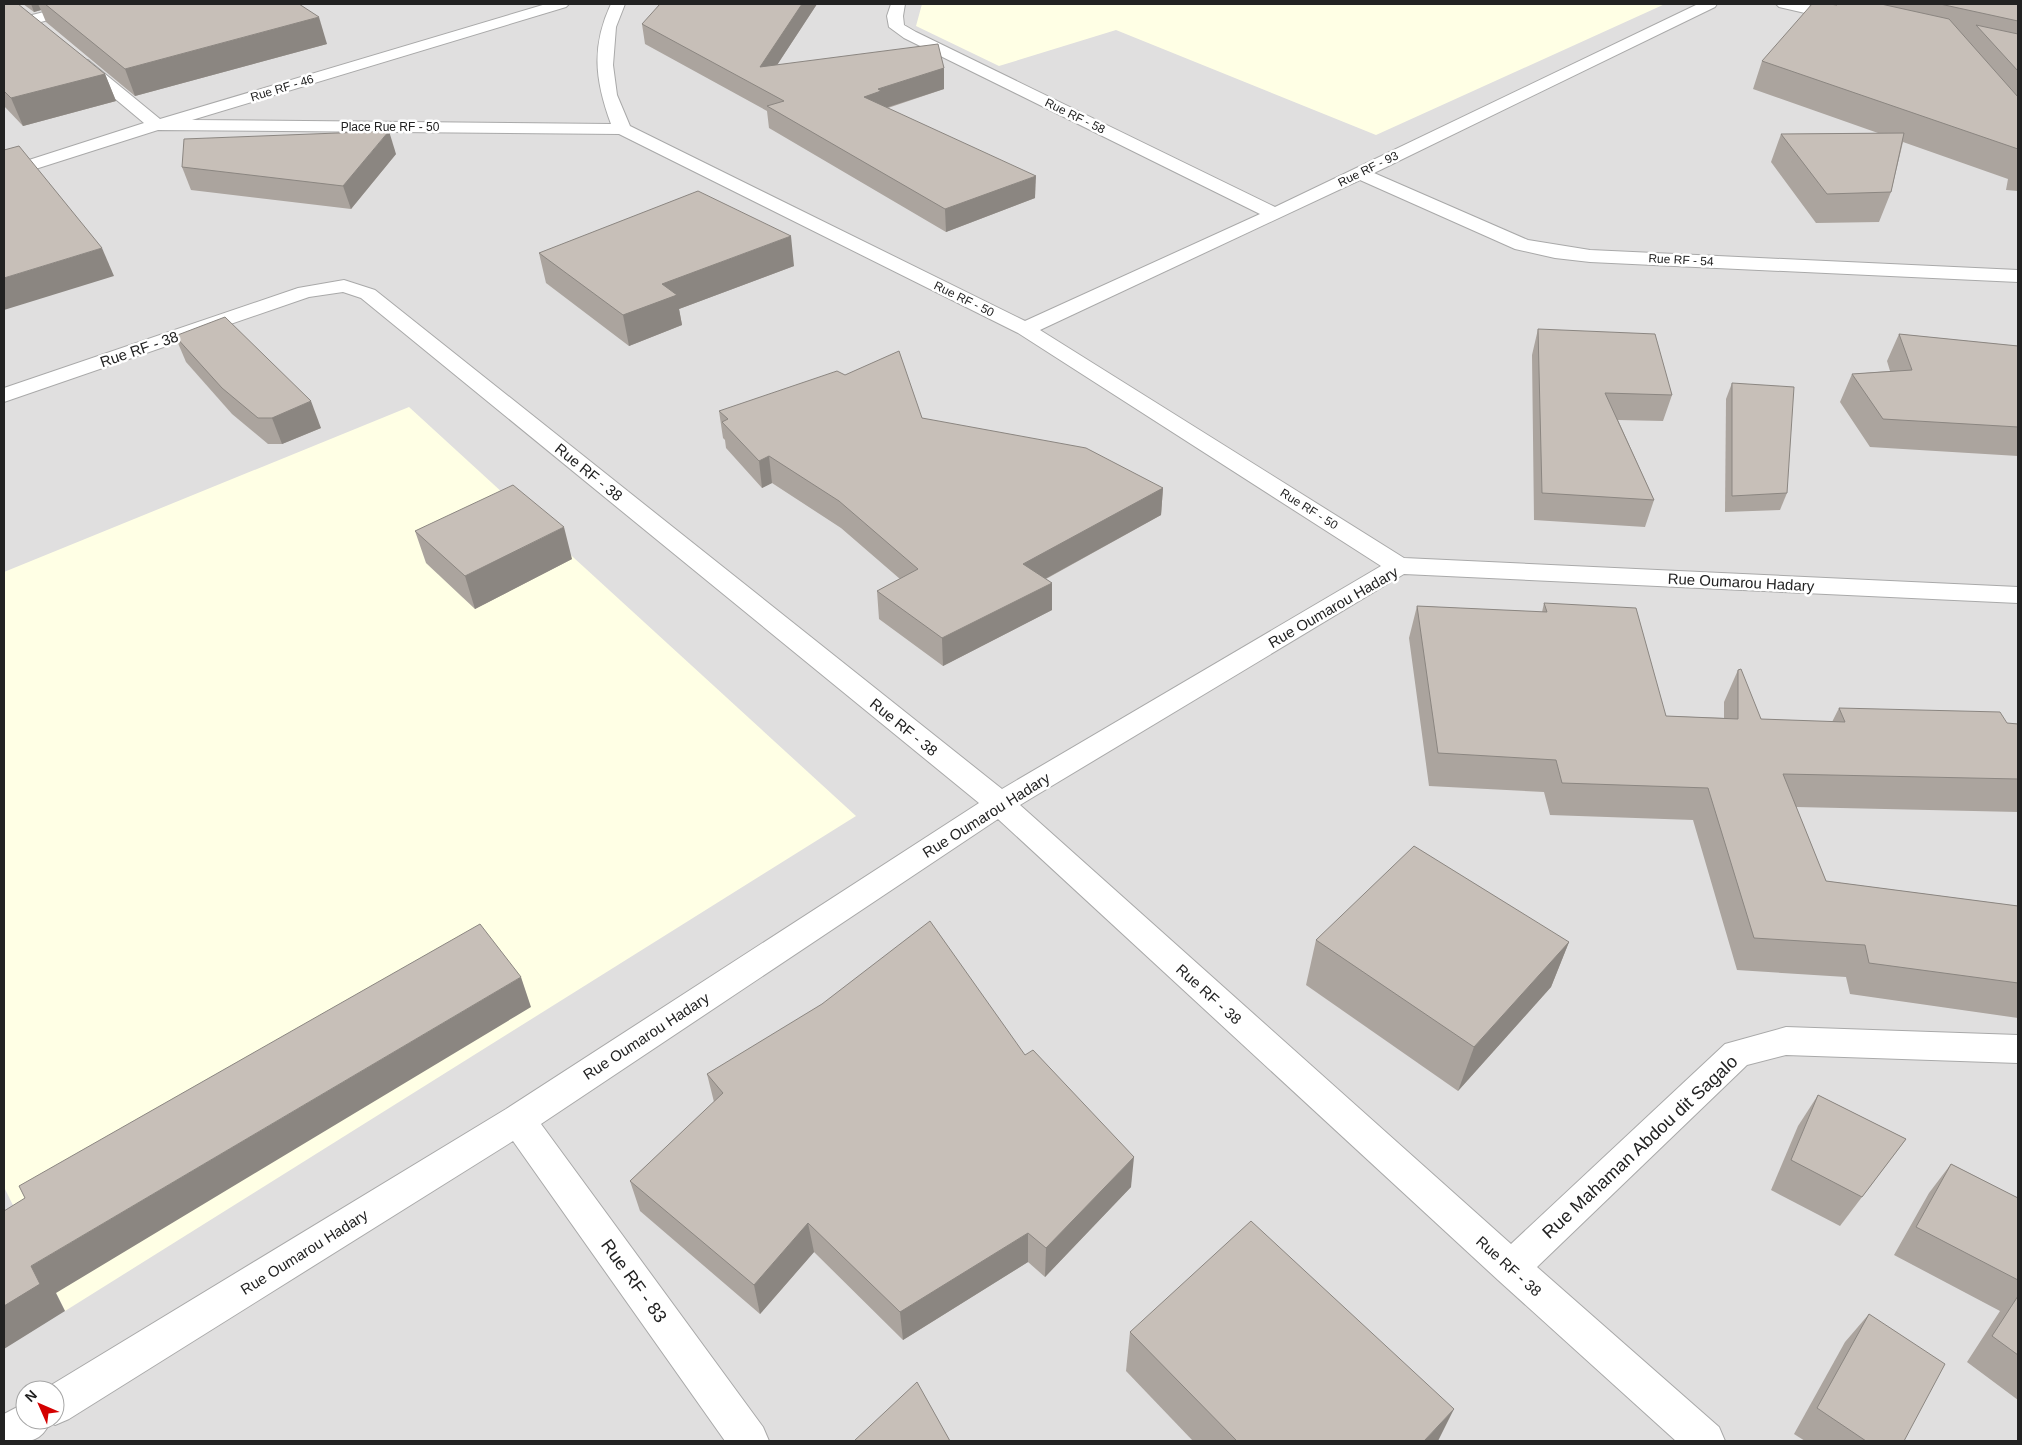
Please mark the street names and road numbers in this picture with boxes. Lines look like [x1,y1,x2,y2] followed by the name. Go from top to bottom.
[249,72,316,104] street label: Rue RF - 46
[1043,95,1108,137] street label: Rue RF - 58
[341,120,440,134] street label: Place Rue RF - 50
[1336,148,1401,190] street label: Rue RF - 93
[1648,251,1714,269] street label: Rue RF - 54
[932,278,997,320] street label: Rue RF - 50
[98,328,180,370] street label: Rue RF - 38
[552,440,626,504] street label: Rue RF - 38
[1278,486,1341,532] street label: Rue RF - 50
[1265,563,1401,651] street label: Rue Oumarou Hadary
[1667,570,1815,594] street label: Rue Oumarou Hadary
[867,695,941,759] street label: Rue RF - 38
[919,769,1053,861] street label: Rue Oumarou Hadary
[1173,960,1245,1028] street label: Rue RF - 38
[580,989,713,1083] street label: Rue Oumarou Hadary
[1538,1051,1742,1243] street label: Rue Mahaman Abdou dit Sagalo
[237,1206,371,1298] street label: Rue Oumarou Hadary
[1473,1232,1545,1300] street label: Rue RF - 38
[597,1235,671,1327] street label: Rue RF - 83

